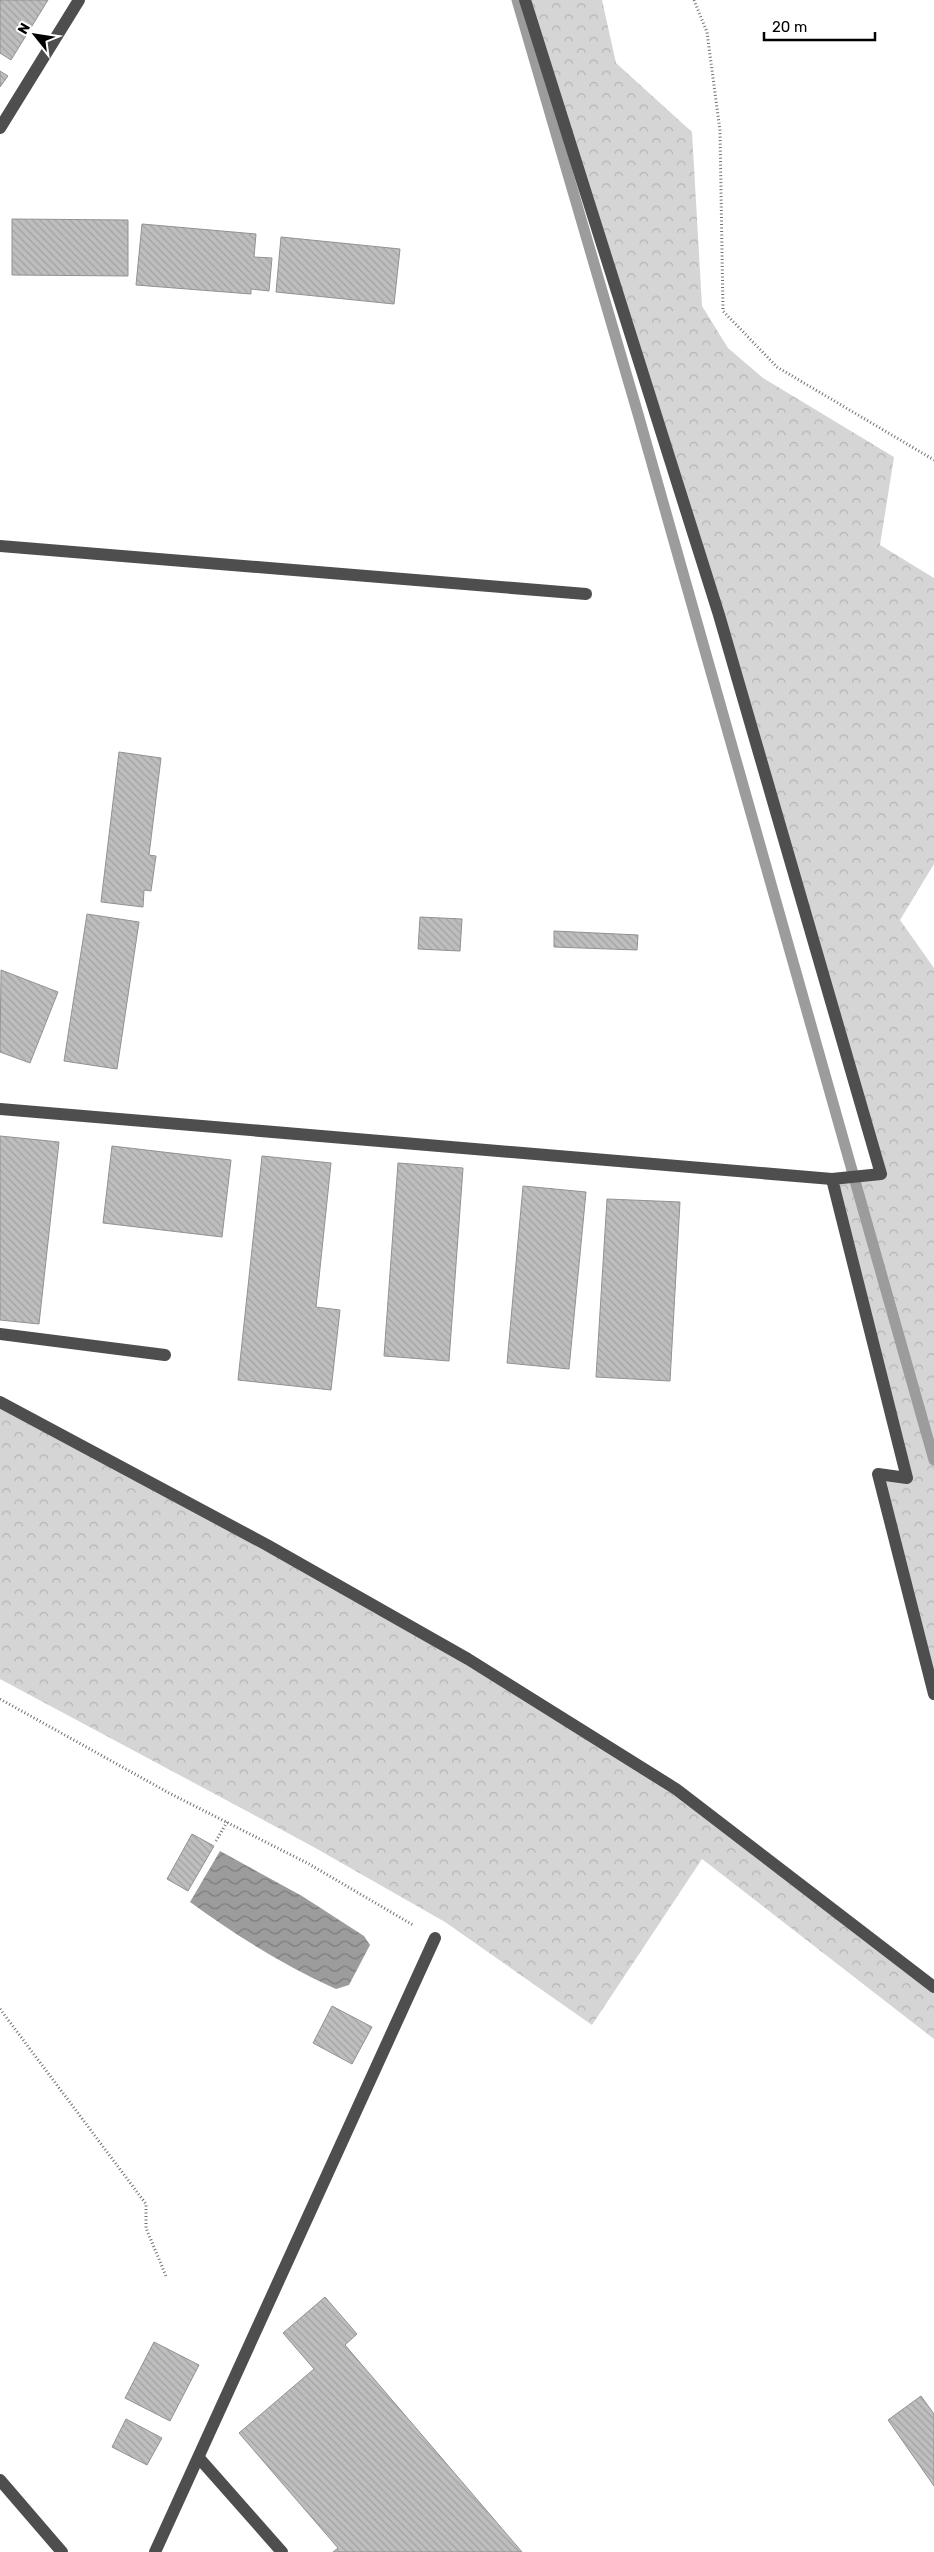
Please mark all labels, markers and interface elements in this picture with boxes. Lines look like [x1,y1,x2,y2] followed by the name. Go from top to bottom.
[10,10,60,60] north arrow
[764,10,875,42] scale bar
[772,18,807,36] text: 20 m
[14,20,34,37] text: N

